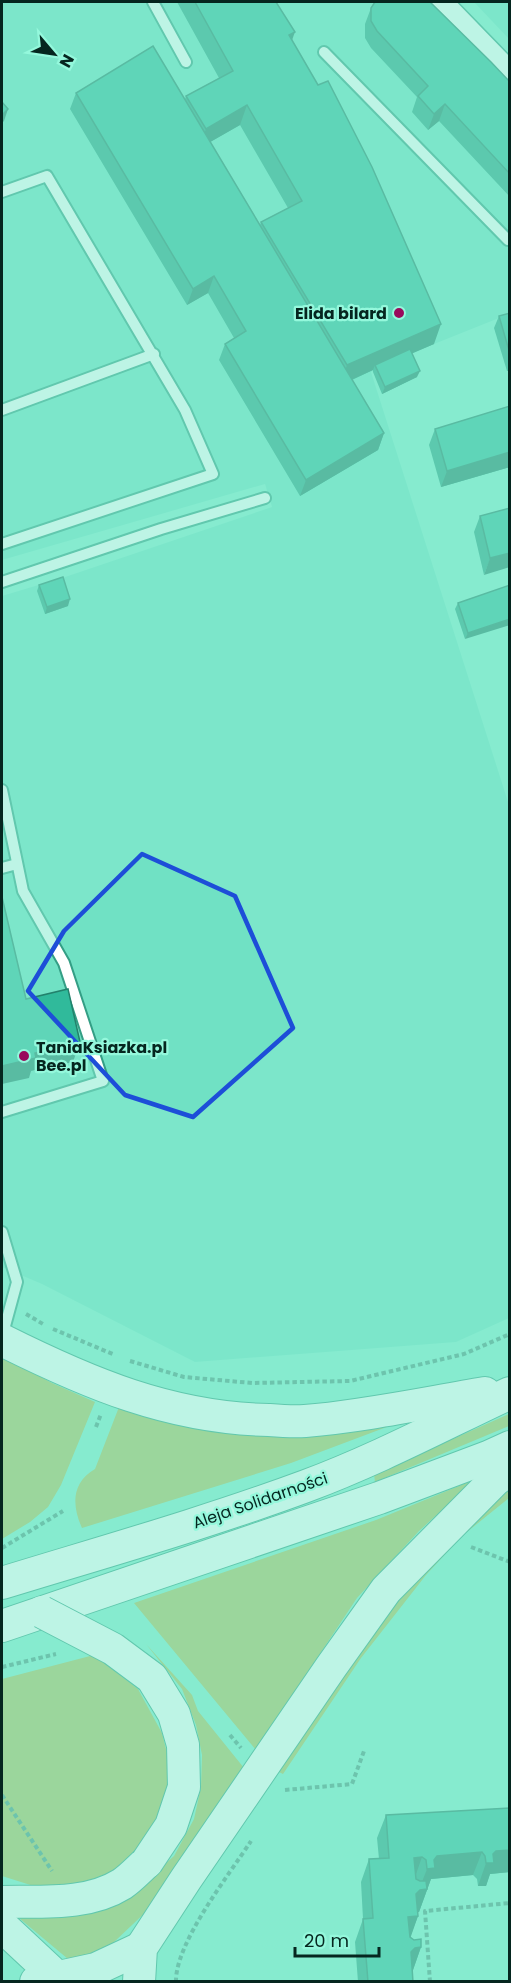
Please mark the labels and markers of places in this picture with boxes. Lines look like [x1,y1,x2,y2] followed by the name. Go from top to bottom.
[295,302,387,325] place label: Elida bilard
[392,306,406,320] marker: Elida bilard
[36,1036,167,1077] place label: TaniaKsiazka.pl Bee.pl
[17,1049,31,1063] marker: TaniaKsiazka.pl Bee.pl

